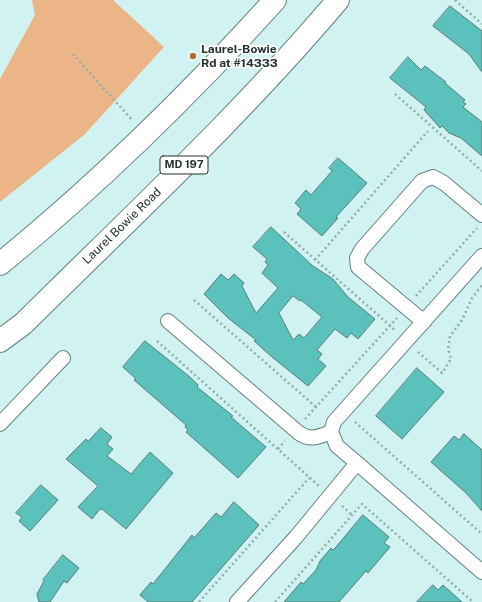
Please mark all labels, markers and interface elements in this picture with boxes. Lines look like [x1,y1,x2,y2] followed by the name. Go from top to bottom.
[201,42,278,70] place label: Laurel-Bowie Rd at #14333
[188,51,198,61] marker: Laurel-Bowie Rd at #14333
[160,156,208,174] road number: MD 197
[80,185,164,267] street label: Laurel Bowie Road

